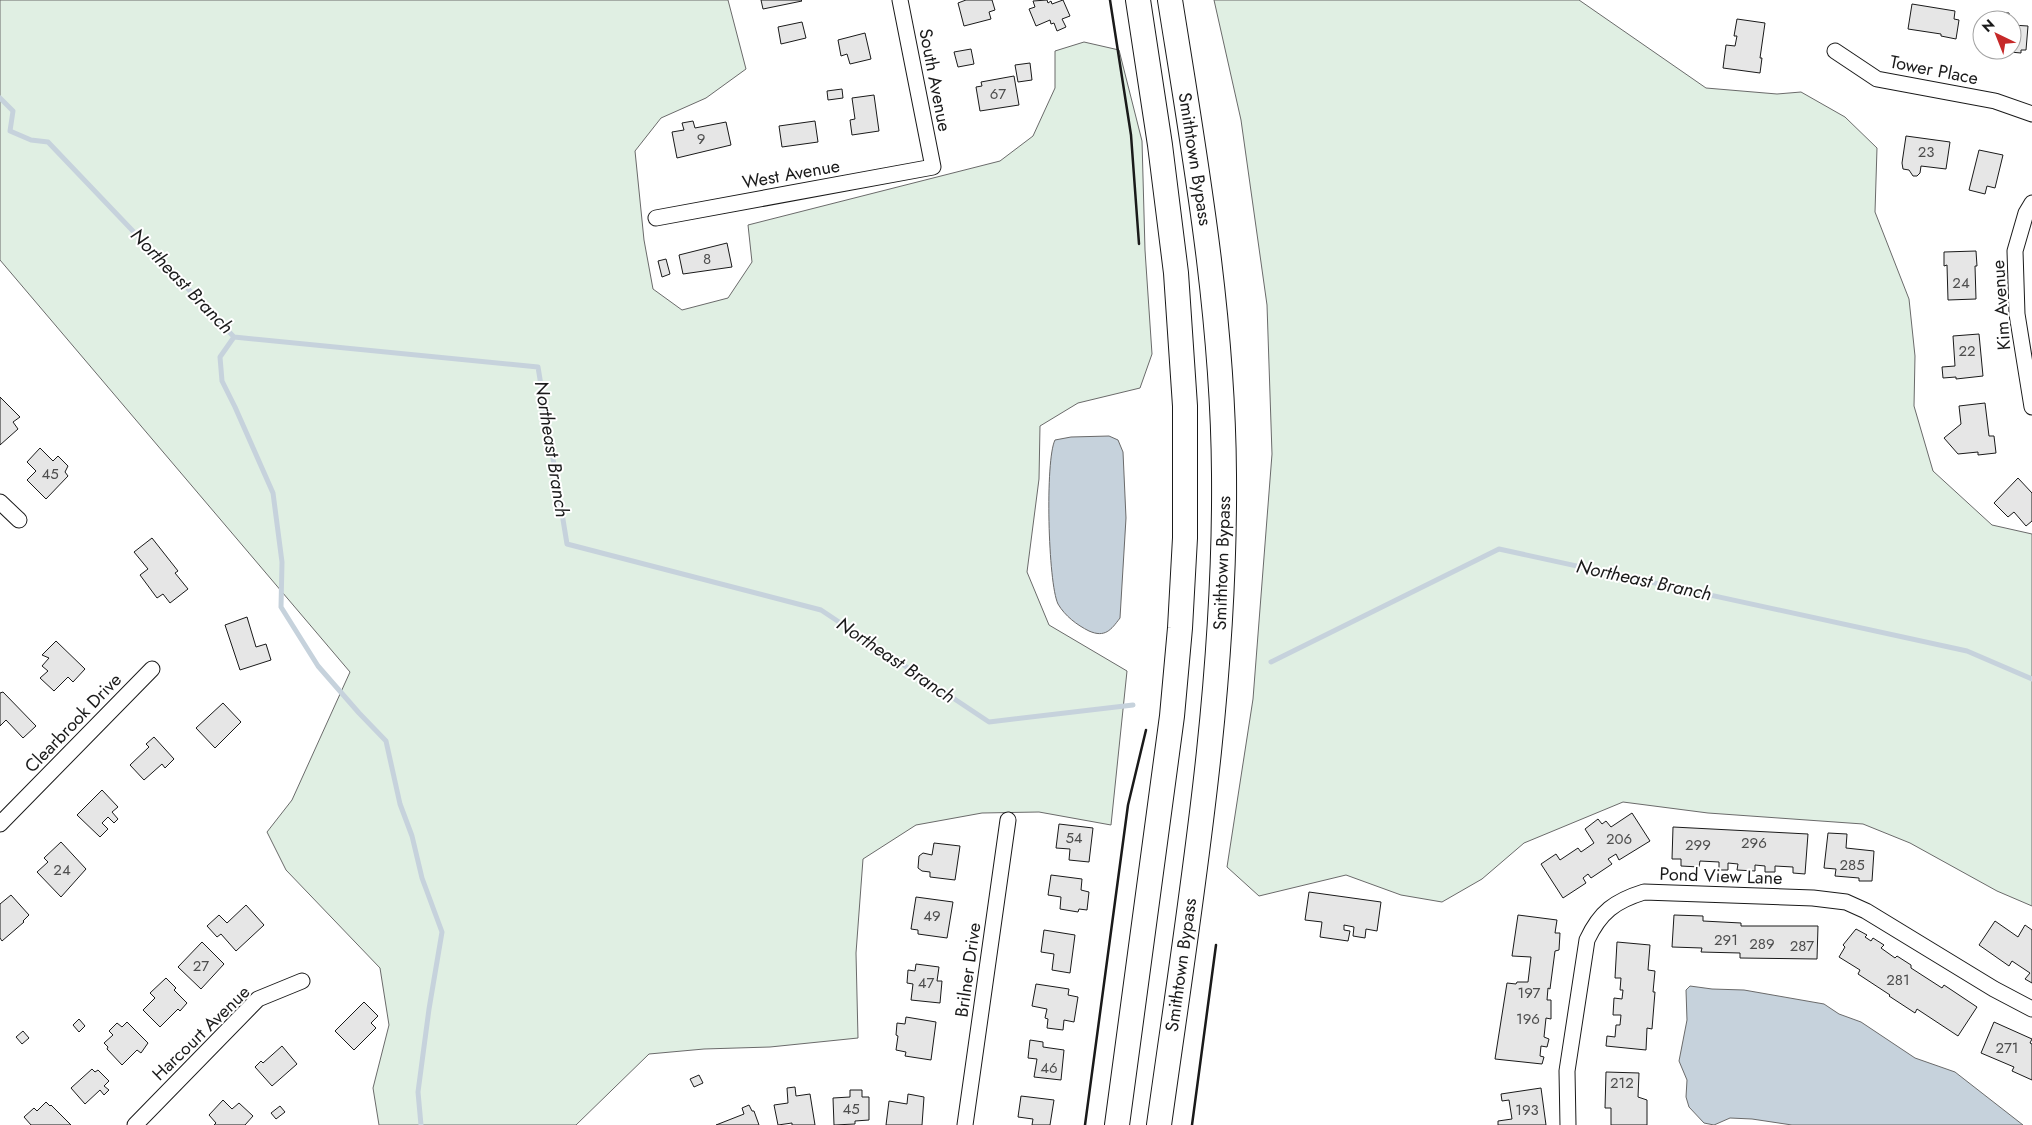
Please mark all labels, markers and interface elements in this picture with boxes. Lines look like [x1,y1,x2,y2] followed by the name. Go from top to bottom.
[1972,10,2022,60] north arrow
[1977,14,1999,37] text: N
[912,26,958,134] street label: South Avenue
[1888,49,1980,91] street label: Tower Place
[990,83,1006,105] house number: 67
[1172,90,1218,228] street label: Smithtown Bypass
[697,128,705,150] house number: 9
[1918,141,1934,163] house number: 23
[740,153,842,195] street label: West Avenue
[124,222,240,340] water label: Northeast Branch
[703,248,711,270] house number: 8
[1985,259,2017,351] street label: Kim Avenue
[1952,272,1970,294] house number: 24
[1958,340,1976,362] house number: 22
[528,379,576,519] water label: Northeast Branch
[41,463,59,485] house number: 45
[1207,495,1237,631] street label: Smithtown Bypass
[1574,552,1714,608] water label: Northeast Branch
[831,610,961,710] water label: Northeast Branch
[19,667,127,779] street label: Clearbrook Drive
[1065,827,1083,849] house number: 54
[1606,828,1632,850] house number: 206
[1741,832,1767,854] house number: 296
[1685,834,1711,856] house number: 299
[1839,854,1865,876] house number: 285
[53,859,71,881] house number: 24
[1659,861,1783,891] street label: Pond View Lane
[1159,896,1203,1034] street label: Smithtown Bypass
[923,905,941,927] house number: 49
[948,921,988,1019] street label: Brilner Drive
[1714,929,1738,951] house number: 291
[1749,933,1775,955] house number: 289
[1790,935,1814,957] house number: 287
[193,955,209,977] house number: 27
[1886,969,1910,991] house number: 281
[918,972,934,994] house number: 47
[146,979,256,1087] street label: Harcourt Avenue
[1518,982,1541,1004] house number: 197
[1516,1008,1540,1030] house number: 196
[1995,1037,2019,1059] house number: 271
[1040,1057,1058,1079] house number: 46
[1610,1072,1634,1094] house number: 212
[842,1098,860,1120] house number: 45
[1515,1099,1539,1121] house number: 193

